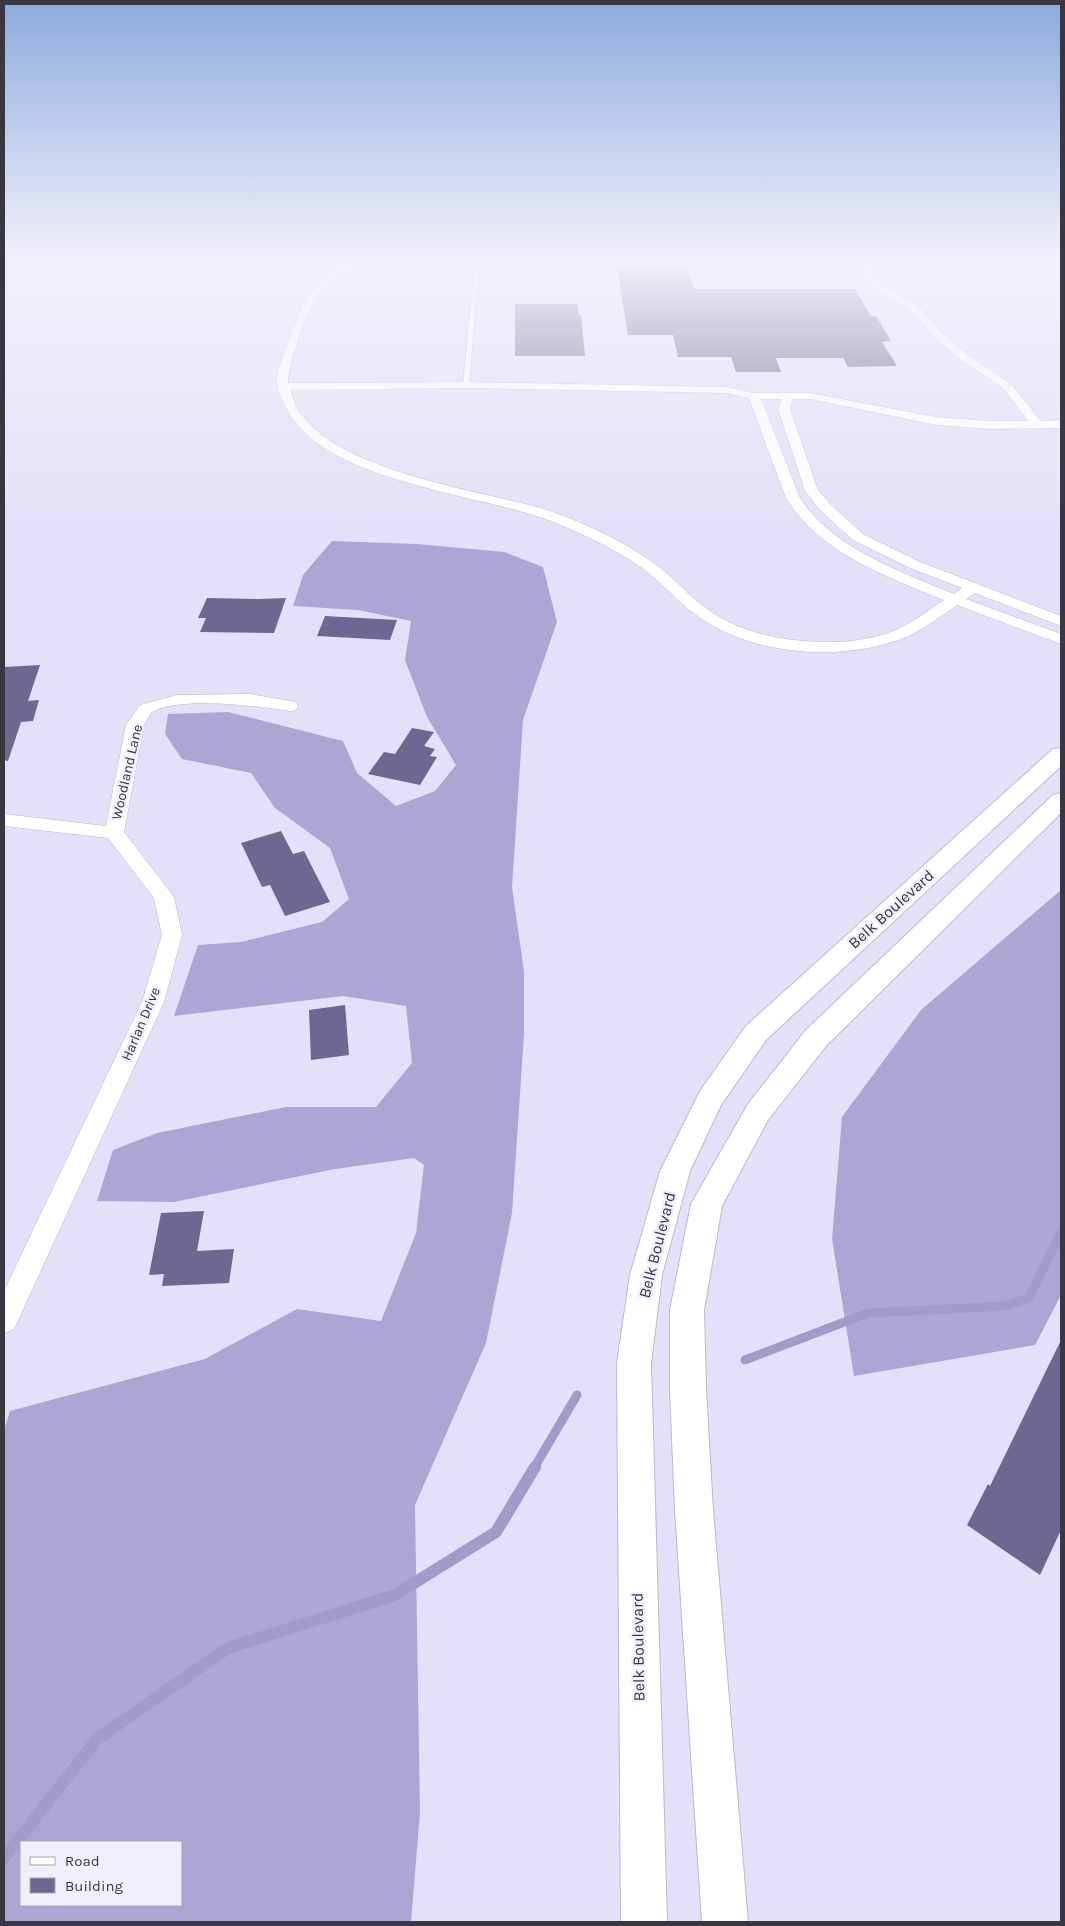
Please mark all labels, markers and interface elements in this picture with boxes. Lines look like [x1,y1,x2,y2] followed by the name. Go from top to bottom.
[108,723,146,821] street label: Woodland Lane
[844,866,938,952] street label: Belk Boulevard
[118,985,164,1063] street label: Harlan Drive
[635,1190,679,1300] street label: Belk Boulevard
[628,1593,648,1701] street label: Belk Boulevard
[20,1841,182,1906] legend
[65,1852,100,1870] text: Road
[65,1877,123,1895] text: Building

